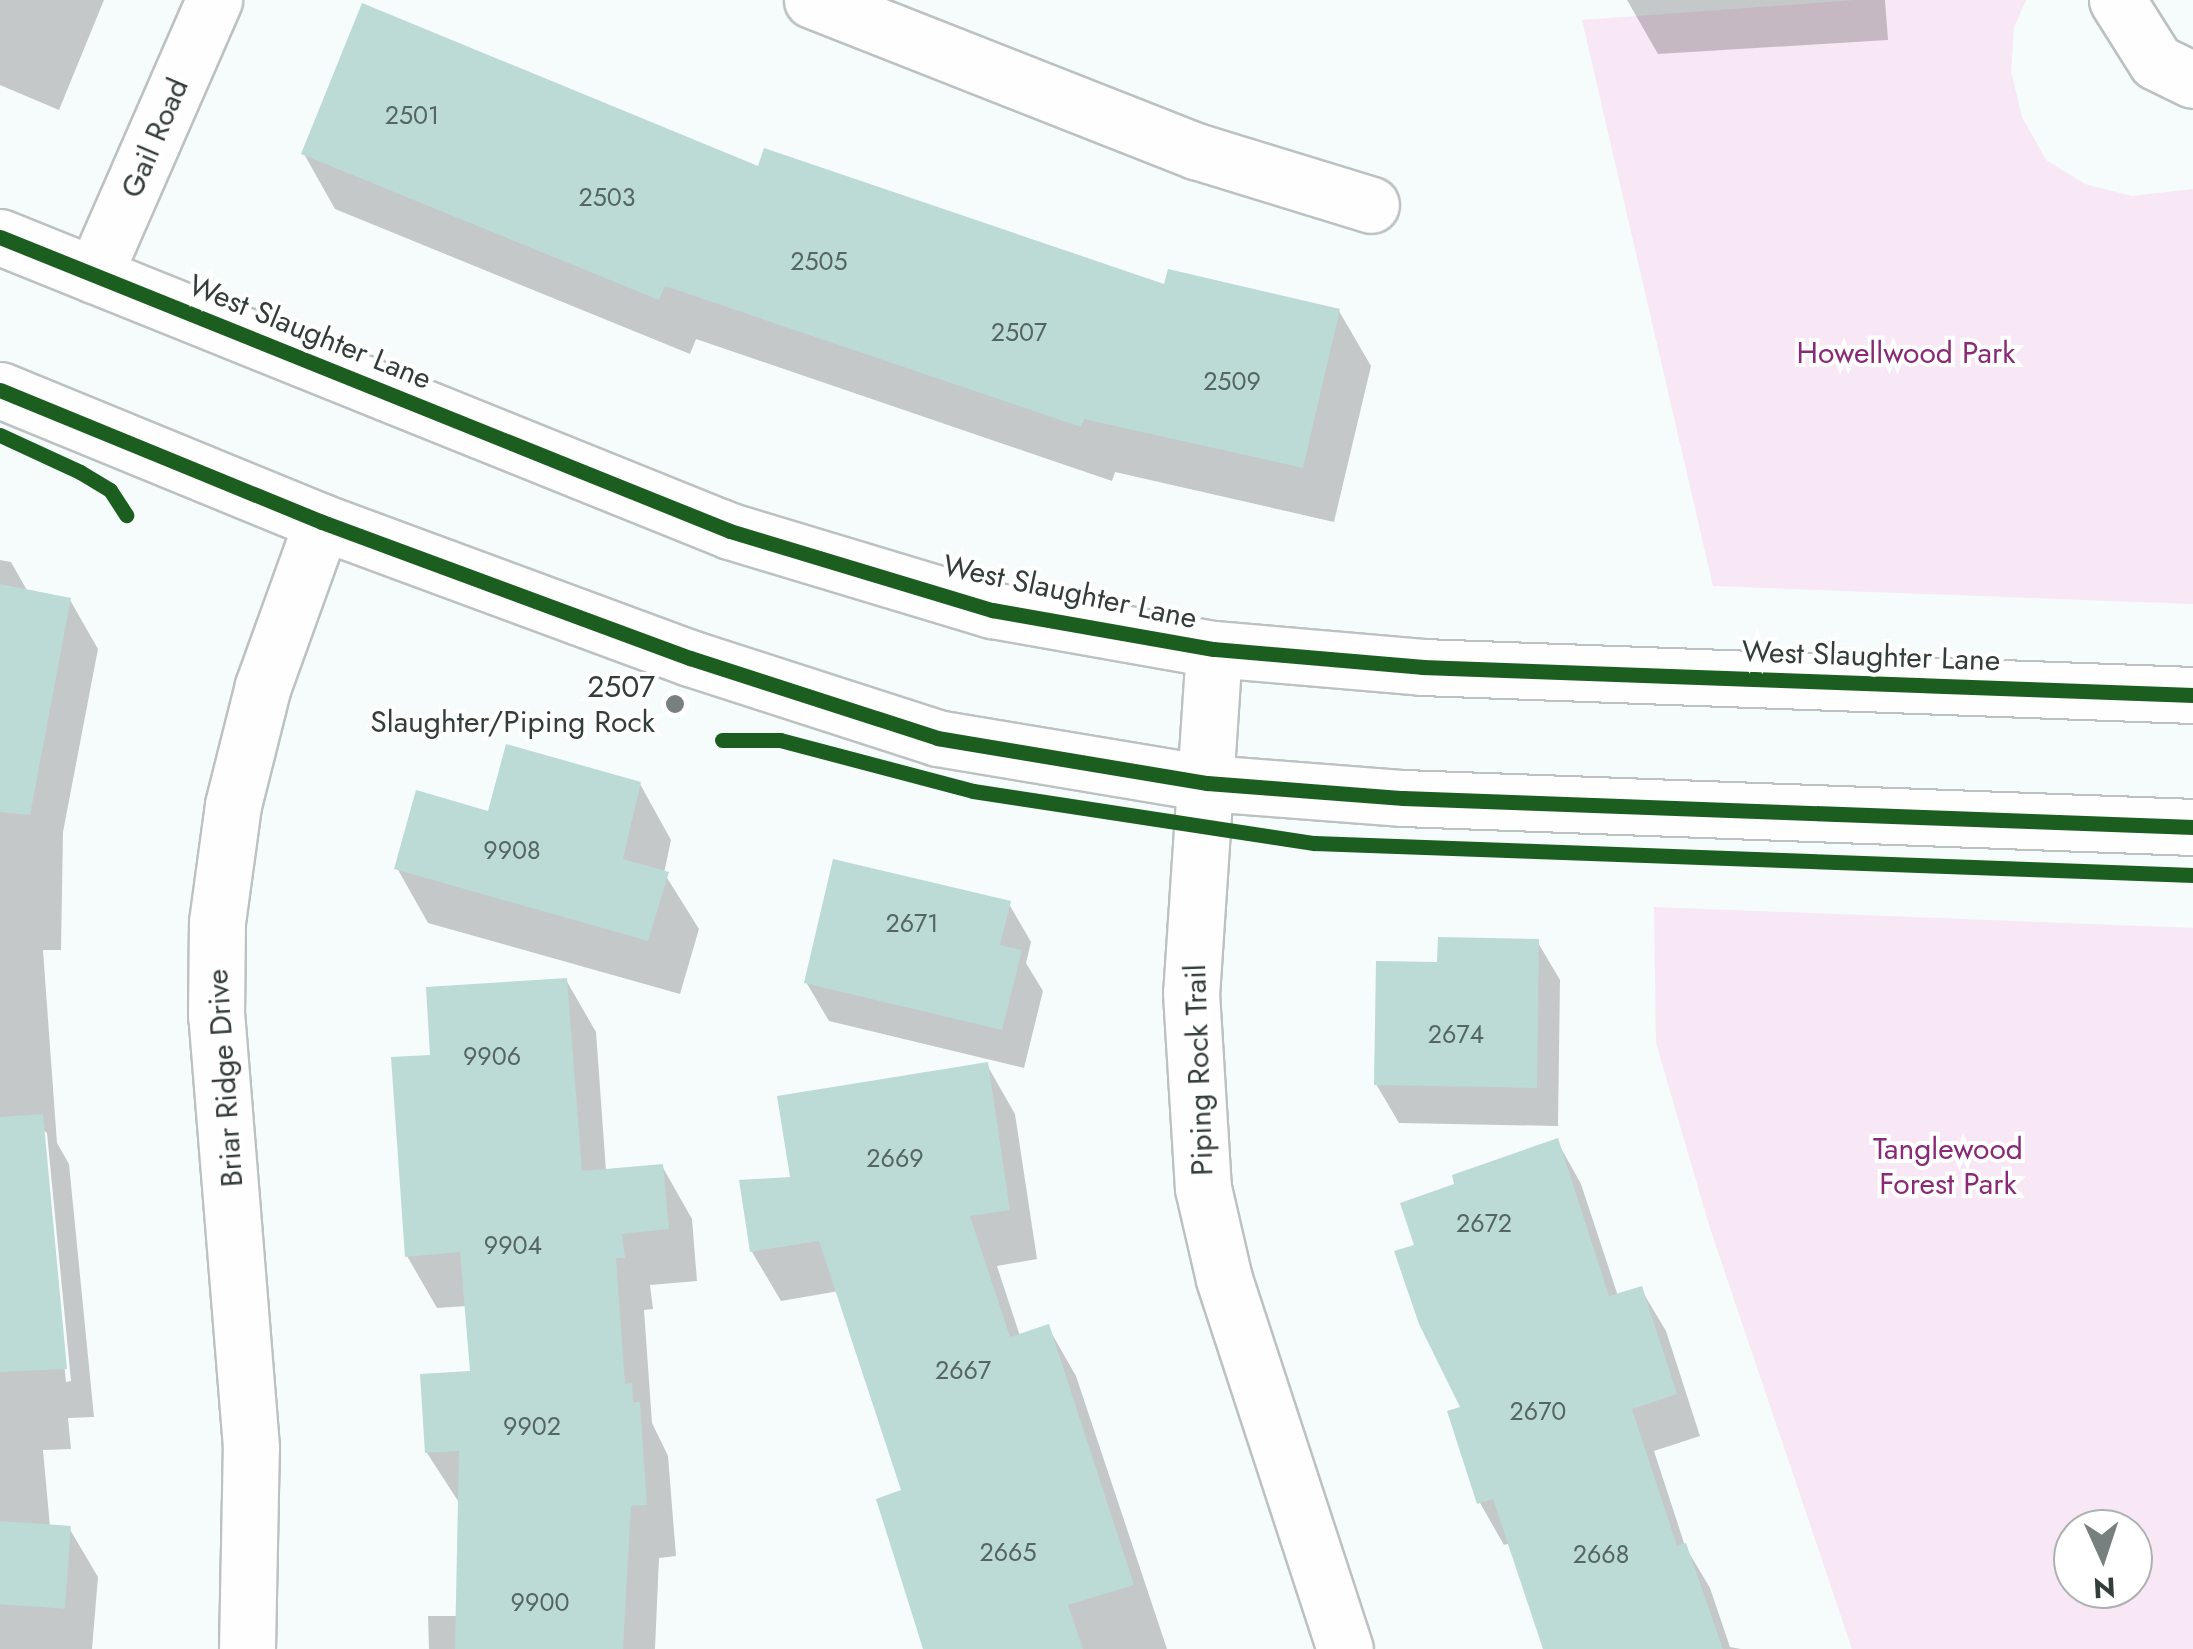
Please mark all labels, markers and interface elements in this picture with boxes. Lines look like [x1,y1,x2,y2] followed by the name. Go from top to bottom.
[114,73,196,203] street label: Gail Road
[385,100,439,130] house number: 2501
[579,182,635,212] house number: 2503
[790,246,848,276] house number: 2505
[183,267,437,397] street label: West Slaughter Lane
[991,317,1047,347] house number: 2507
[1797,335,2015,371] park label: Howellwood Park
[1203,366,1261,396] house number: 2509
[940,548,1200,636] street label: West Slaughter Lane
[1741,634,2001,678] street label: West Slaughter Lane
[370,669,655,740] place label: 2507 Slaughter/Piping Rock
[664,693,686,715] marker: 2507 Slaughter/Piping Rock
[483,835,541,865] house number: 9908
[886,908,938,938] house number: 2671
[1177,964,1221,1176] street label: Piping Rock Trail
[199,968,251,1188] street label: Briar Ridge Drive
[1428,1019,1484,1049] house number: 2674
[463,1041,521,1071] house number: 9906
[1873,1131,2023,1202] park label: Tanglewood Forest Park
[866,1143,924,1173] house number: 2669
[1456,1208,1512,1238] house number: 2672
[484,1230,542,1260] house number: 9904
[935,1355,991,1385] house number: 2667
[1510,1396,1566,1426] house number: 2670
[503,1411,561,1441] house number: 9902
[2053,1509,2153,1609] north arrow
[979,1537,1037,1567] house number: 2665
[1573,1539,1629,1569] house number: 2668
[2092,1566,2117,1609] text: N
[511,1587,569,1617] house number: 9900

